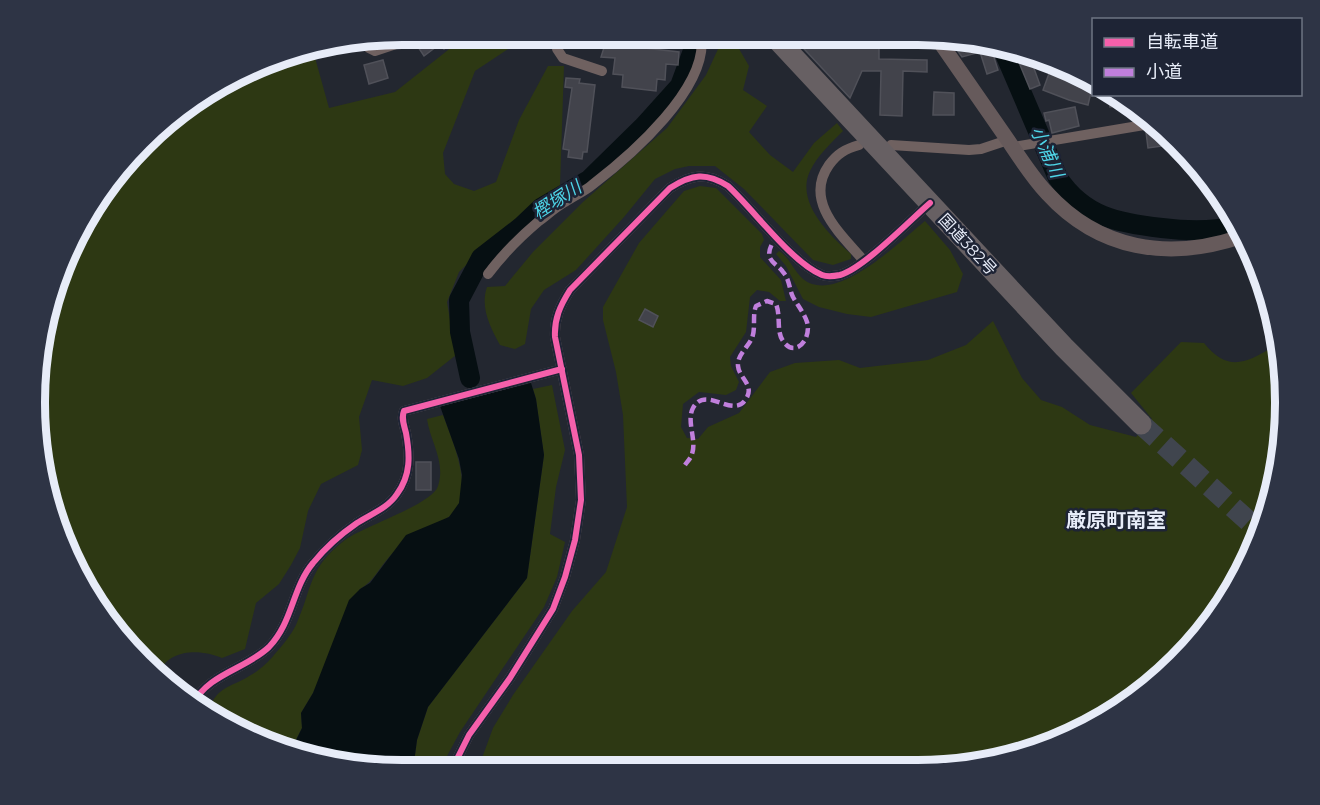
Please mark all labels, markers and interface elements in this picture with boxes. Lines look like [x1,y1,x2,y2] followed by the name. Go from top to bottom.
[1092,18,1302,96] legend
[1146,31,1218,53] text: 自転車道
[1146,61,1182,83] text: 小道
[1026,123,1069,183] water label: 小浦川
[528,175,587,224] water label: 樫塚川
[935,210,1001,279] street label: 国道382号
[1066,508,1166,532] district label: 厳原町南室

